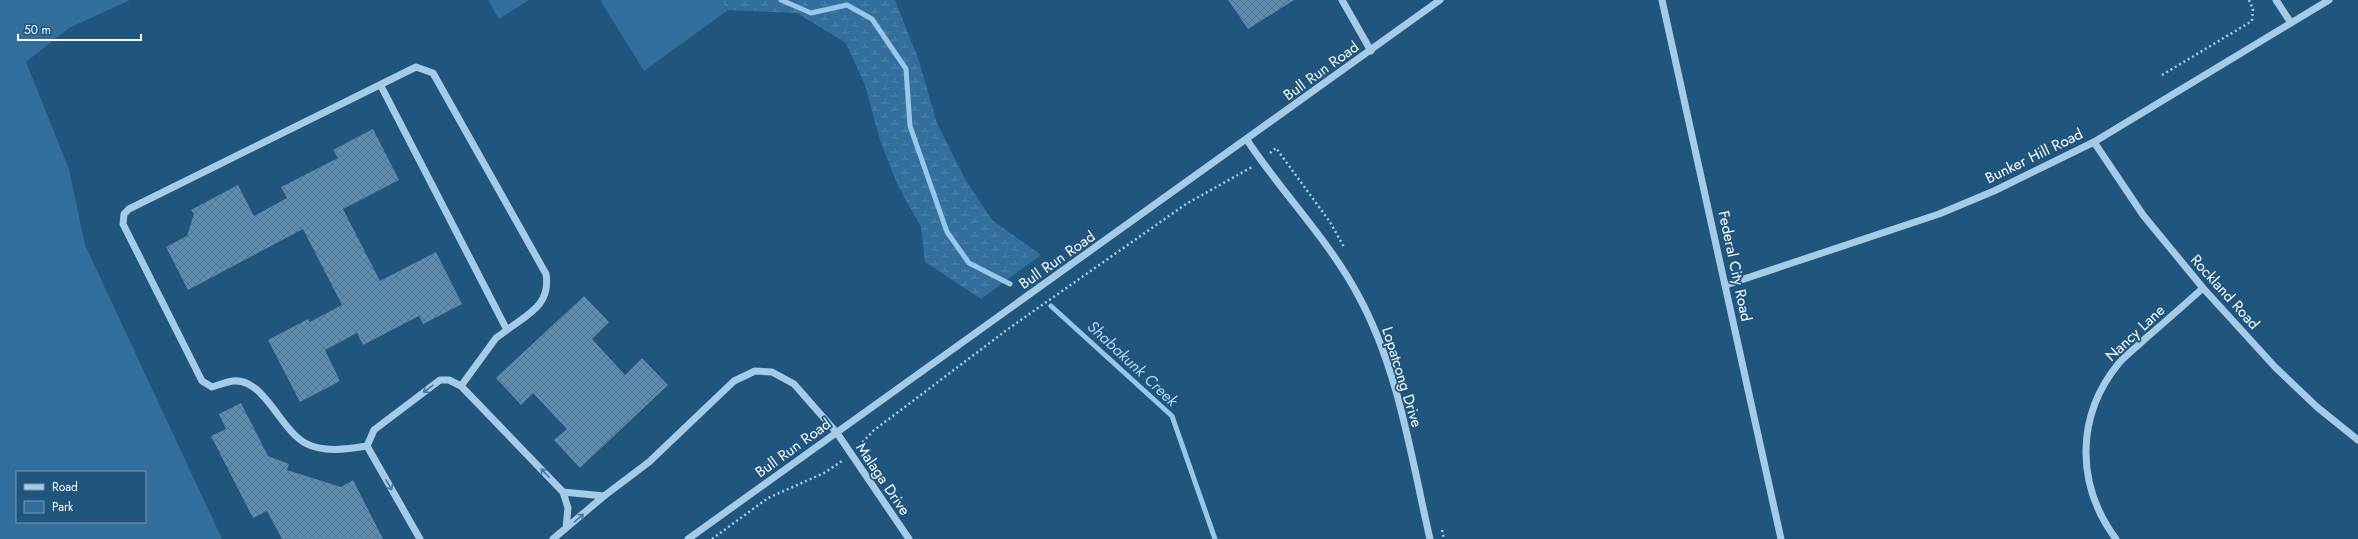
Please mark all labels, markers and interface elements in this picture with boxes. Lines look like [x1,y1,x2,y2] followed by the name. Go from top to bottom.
[18,16,141,42] scale bar
[24,21,51,39] text: 50 m
[1279,36,1363,106] street label: Bull Run Road
[1981,123,2087,189] street label: Bunker Hill Road
[1713,209,1757,323] street label: Federal City Road
[1014,226,1100,294] street label: Bull Run Road
[2185,250,2265,334] street label: Rockland Road
[2100,299,2170,366] street label: Nancy Lane
[1082,315,1184,412] water label: Shabakunk Creek
[1376,324,1428,430] street label: Lopatcong Drive
[423,385,434,393] one-way arrow
[751,413,835,483] street label: Bull Run Road
[850,438,916,520] street label: Malaga Drive
[540,468,550,478] one-way arrow
[16,471,146,523] legend
[52,478,78,496] text: Road
[385,479,393,491] one-way arrow
[52,498,74,516] text: Park
[573,513,584,522] one-way arrow

